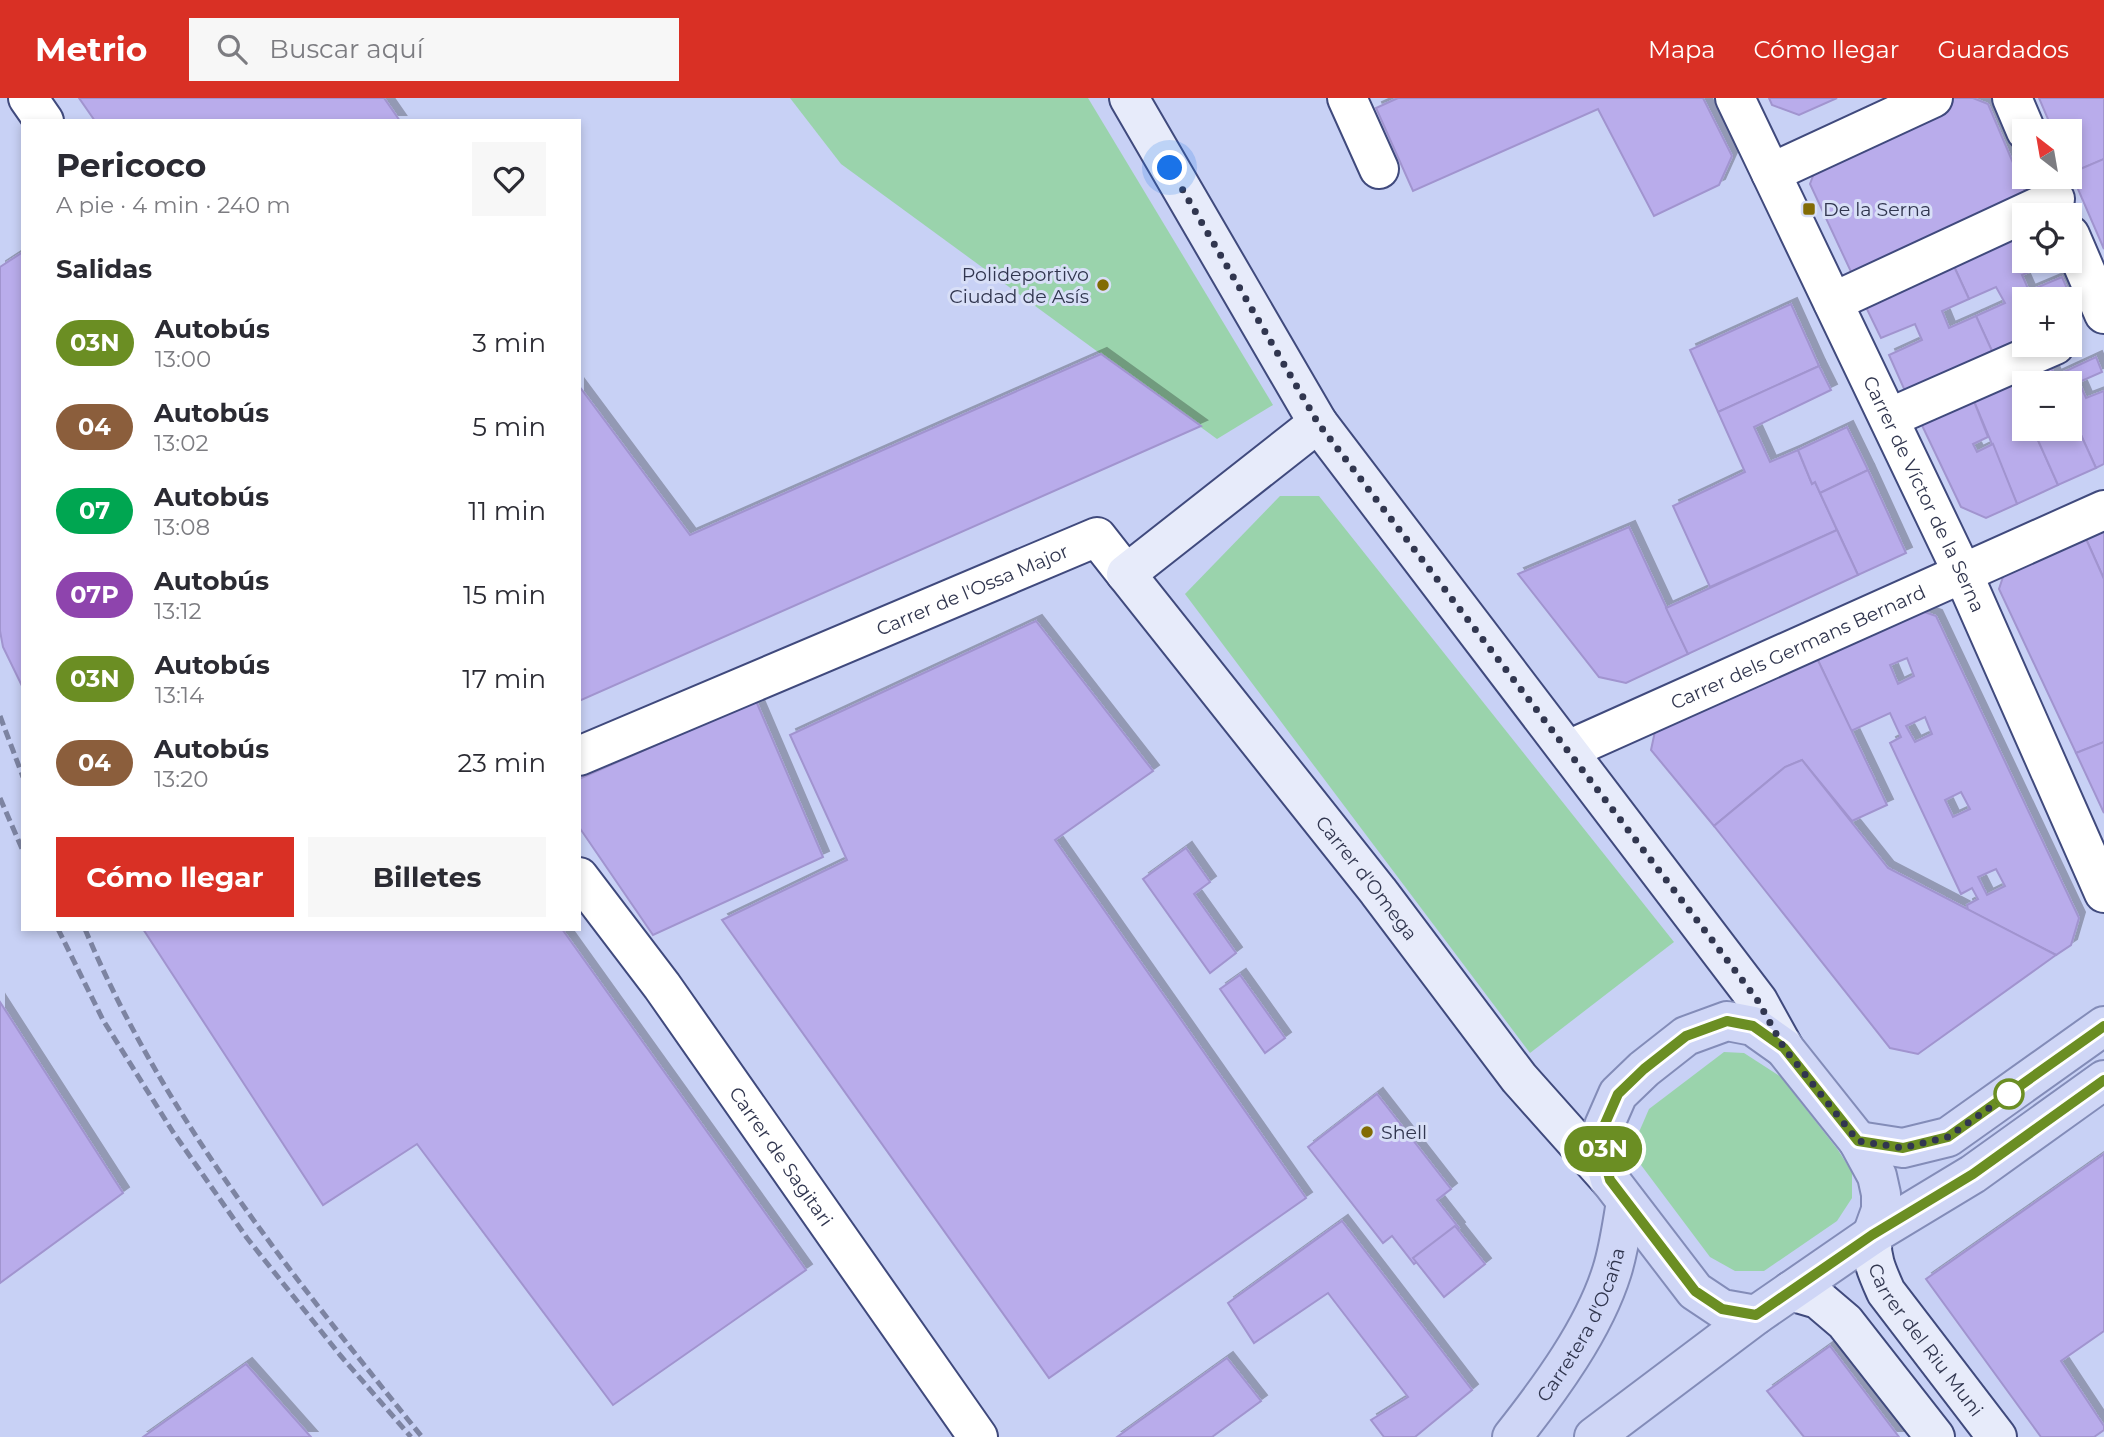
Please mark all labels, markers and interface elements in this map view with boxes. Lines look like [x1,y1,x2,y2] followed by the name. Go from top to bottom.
[189,18,679,81] search box
[35,29,147,69] text: Metrio
[213,30,251,68] icon: search
[269,33,424,65] text: Buscar aquí
[1648,35,1715,64] text: Mapa
[1753,35,1899,64] text: Cómo llegar
[1937,35,2069,64] text: Guardados
[2012,119,2082,189] north arrow
[2012,119,2082,441] map controls
[472,142,546,216] button: heart
[56,145,206,185] text: Pericoco
[1152,150,1187,185] your location
[56,191,291,219] text: A pie · 4 min · 240 m
[1823,198,1931,221] place label: De la Serna
[1801,201,1817,217] marker: De la Serna
[2012,203,2082,273] button: locate
[56,253,152,285] text: Salidas
[949,263,1089,308] place label: Polideportivo Ciudad de Asís
[1095,277,1111,293] marker: Polideportivo Ciudad de Asís
[2012,287,2082,357] button: +
[155,313,270,345] text: Autobús
[472,327,546,359] text: 3 min
[70,328,120,357] text: 03N
[155,345,211,373] text: 13:00
[2012,371,2082,441] button: −
[1858,372,1990,616] street label: Carrer de Víctor de la Serna
[154,397,269,429] text: Autobús
[472,411,546,443] text: 5 min
[78,412,111,441] text: 04
[154,429,208,457] text: 13:02
[154,481,269,513] text: Autobús
[468,495,546,527] text: 11 min
[79,496,110,525] text: 07
[154,513,210,541] text: 13:08
[873,539,1072,641] street label: Carrer de l'Ossa Major
[154,565,269,597] text: Autobús
[463,579,546,611] text: 15 min
[70,580,119,609] text: 07P
[1667,580,1929,715] street label: Carrer dels Germans Bernard
[154,597,202,625] text: 13:12
[155,649,270,681] text: Autobús
[462,663,546,695] text: 17 min
[70,664,120,693] text: 03N
[155,681,204,709] text: 13:14
[154,733,269,765] text: Autobús
[458,747,546,779] text: 23 min
[78,748,111,777] text: 04
[154,765,208,793] text: 13:20
[1311,811,1422,945] street label: Carrer d'Omega
[56,837,294,917] button: Cómo llegar
[308,837,546,917] button: Billetes
[1994,1079,2024,1109] unlabelled marker
[724,1082,838,1231] street label: Carrer de Sagitari
[1381,1121,1427,1144] place label: Shell
[1359,1124,1375,1140] marker: Shell
[1563,1126,1643,1172] line badge: 03N
[1578,1134,1628,1163] text: 03N
[1532,1246,1630,1406] street label: Carretera d'Ocaña
[1863,1260,1988,1421] street label: Carrer del Riu Muni

